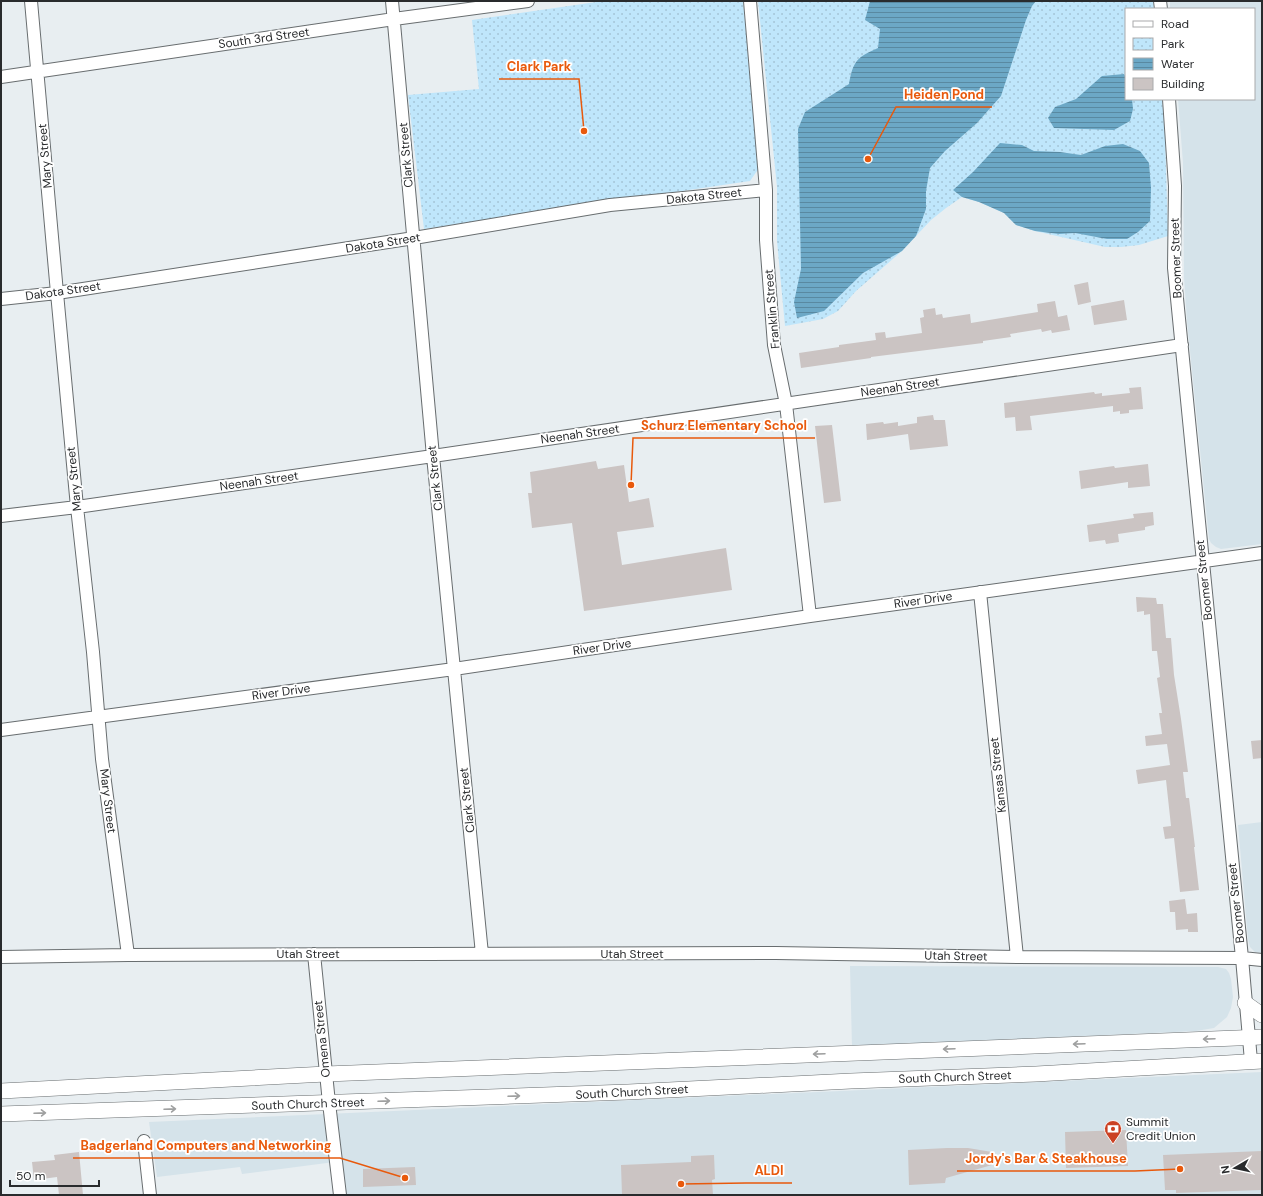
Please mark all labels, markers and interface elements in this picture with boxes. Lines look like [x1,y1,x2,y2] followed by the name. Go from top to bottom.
[1125,8,1255,100] legend
[1161,16,1189,32] text: Road
[217,24,311,52] street label: South 3rd Street
[1161,36,1185,52] text: Park
[499,54,579,79] callout: Clark Park
[1161,56,1195,72] text: Water
[507,58,572,75] text: Clark Park
[1161,76,1205,92] text: Building
[896,82,992,107] callout: Heiden Pond
[904,86,984,103] text: Heiden Pond
[395,121,417,188] street label: Clark Street
[34,123,56,189] street label: Mary Street
[666,184,743,208] street label: Dakota Street
[1167,217,1185,299] street label: Boomer Street
[344,229,422,257] street label: Dakota Street
[761,268,783,350] street label: Franklin Street
[24,278,102,304] street label: Dakota Street
[860,374,941,400] street label: Neenah Street
[633,413,815,438] callout: Schurz Elementary School
[641,417,807,434] text: Schurz Elementary School
[540,421,621,447] street label: Neenah Street
[424,444,446,511] street label: Clark Street
[63,446,85,512] street label: Mary Street
[219,468,300,494] street label: Neenah Street
[1192,539,1216,621] street label: Boomer Street
[893,588,953,612] street label: River Drive
[572,635,632,659] street label: River Drive
[251,680,311,704] street label: River Drive
[986,736,1010,814] street label: Kansas Street
[456,766,478,833] street label: Clark Street
[96,768,120,834] street label: Mary Street
[1224,862,1248,944] street label: Boomer Street
[276,946,340,962] street label: Utah Street
[600,946,664,962] street label: Utah Street
[924,947,988,965] street label: Utah Street
[310,999,334,1078] street label: Omena Street
[1203,1035,1216,1043] one-way arrow
[1073,1040,1086,1048] one-way arrow
[943,1046,956,1053] one-way arrow
[813,1051,826,1058] one-way arrow
[898,1067,1012,1087] street label: South Church Street
[575,1081,689,1103] street label: South Church Street
[507,1093,520,1100] one-way arrow
[251,1094,365,1114] street label: South Church Street
[377,1098,390,1105] one-way arrow
[163,1105,176,1112] one-way arrow
[33,1109,46,1117] one-way arrow
[1126,1114,1196,1144] place label: Summit Credit Union
[1103,1119,1123,1144] bank icon: Summit Credit Union
[73,1133,340,1158] callout: Badgerland Computers and Networking
[80,1137,332,1154] text: Badgerland Computers and Networking
[957,1146,1135,1171] callout: Jordy's Bar & Steakhouse
[1215,1148,1255,1188] north arrow
[965,1150,1127,1167] text: Jordy's Bar & Steakhouse
[746,1158,792,1183] callout: ALDI
[10,1162,99,1188] scale bar
[754,1162,784,1179] text: ALDI
[1218,1165,1233,1175] text: N
[16,1168,45,1184] text: 50 m

